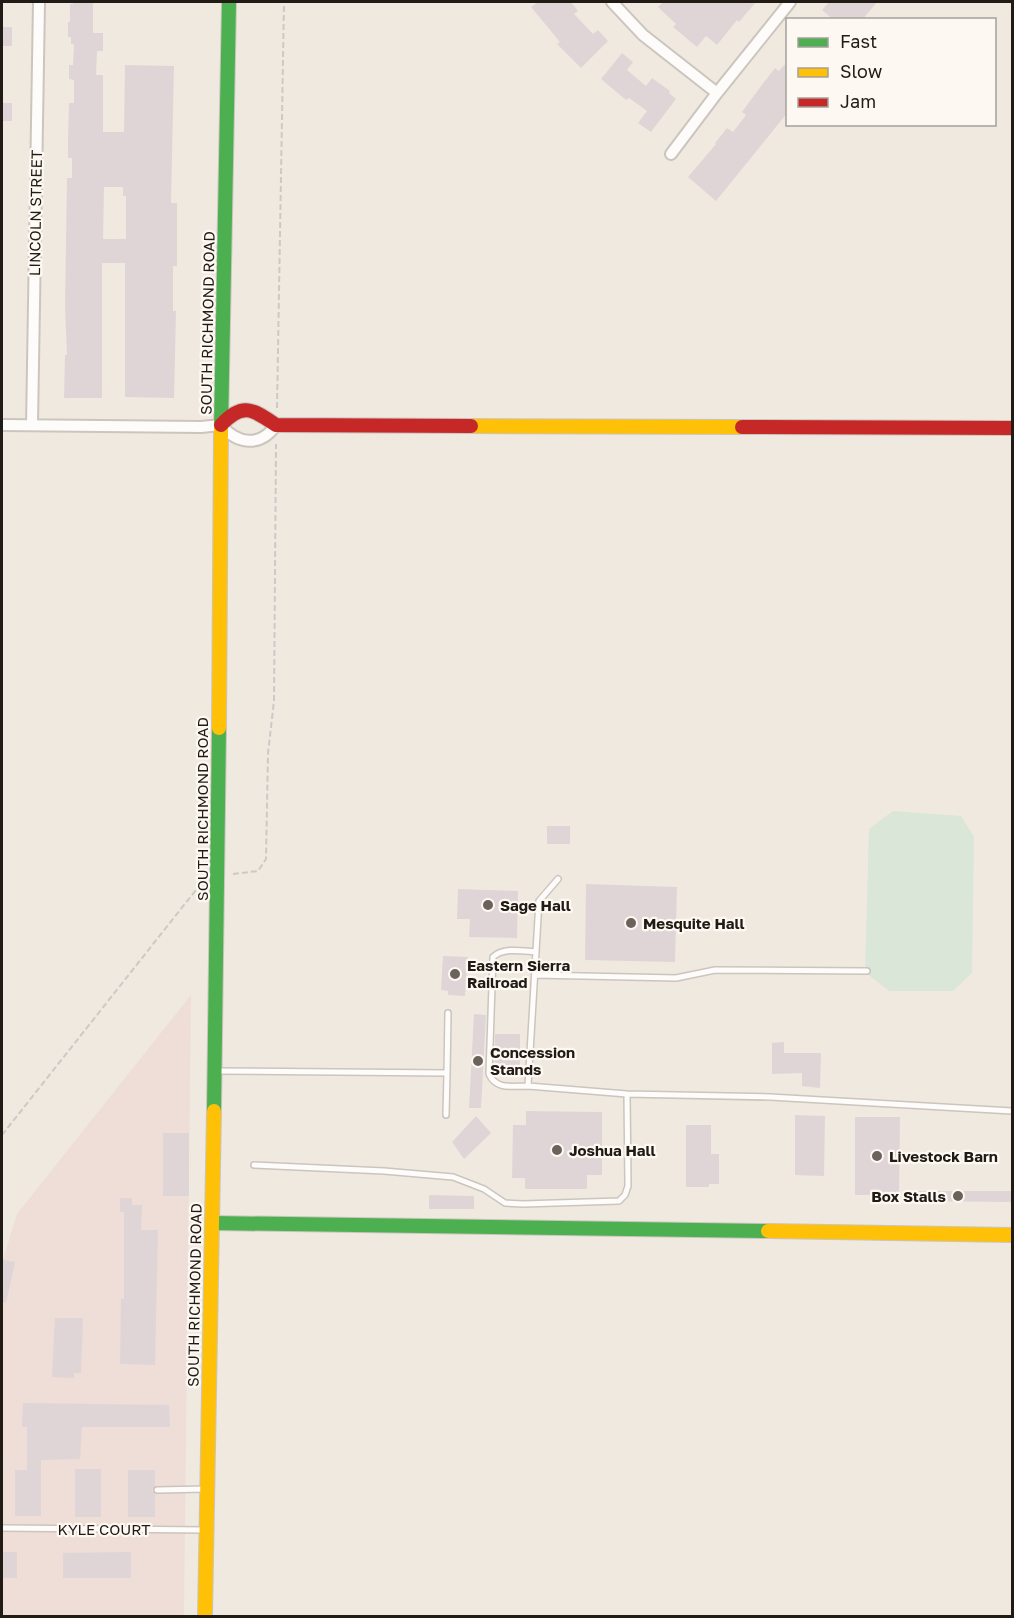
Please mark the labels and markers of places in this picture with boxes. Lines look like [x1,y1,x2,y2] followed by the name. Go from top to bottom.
[500,896,571,914] place label: Sage Hall
[481,898,495,912] marker: Sage Hall
[643,914,745,932] place label: Mesquite Hall
[624,916,638,930] marker: Mesquite Hall
[467,956,570,991] place label: Eastern Sierra Railroad
[448,967,462,981] marker: Eastern Sierra Railroad
[490,1043,575,1078] place label: Concession Stands
[471,1054,485,1068] marker: Concession Stands
[569,1141,656,1159] place label: Joshua Hall
[550,1143,564,1157] marker: Joshua Hall
[889,1147,998,1165] place label: Livestock Barn
[870,1149,884,1163] marker: Livestock Barn
[871,1187,946,1205] place label: Box Stalls
[951,1189,965,1203] marker: Box Stalls

